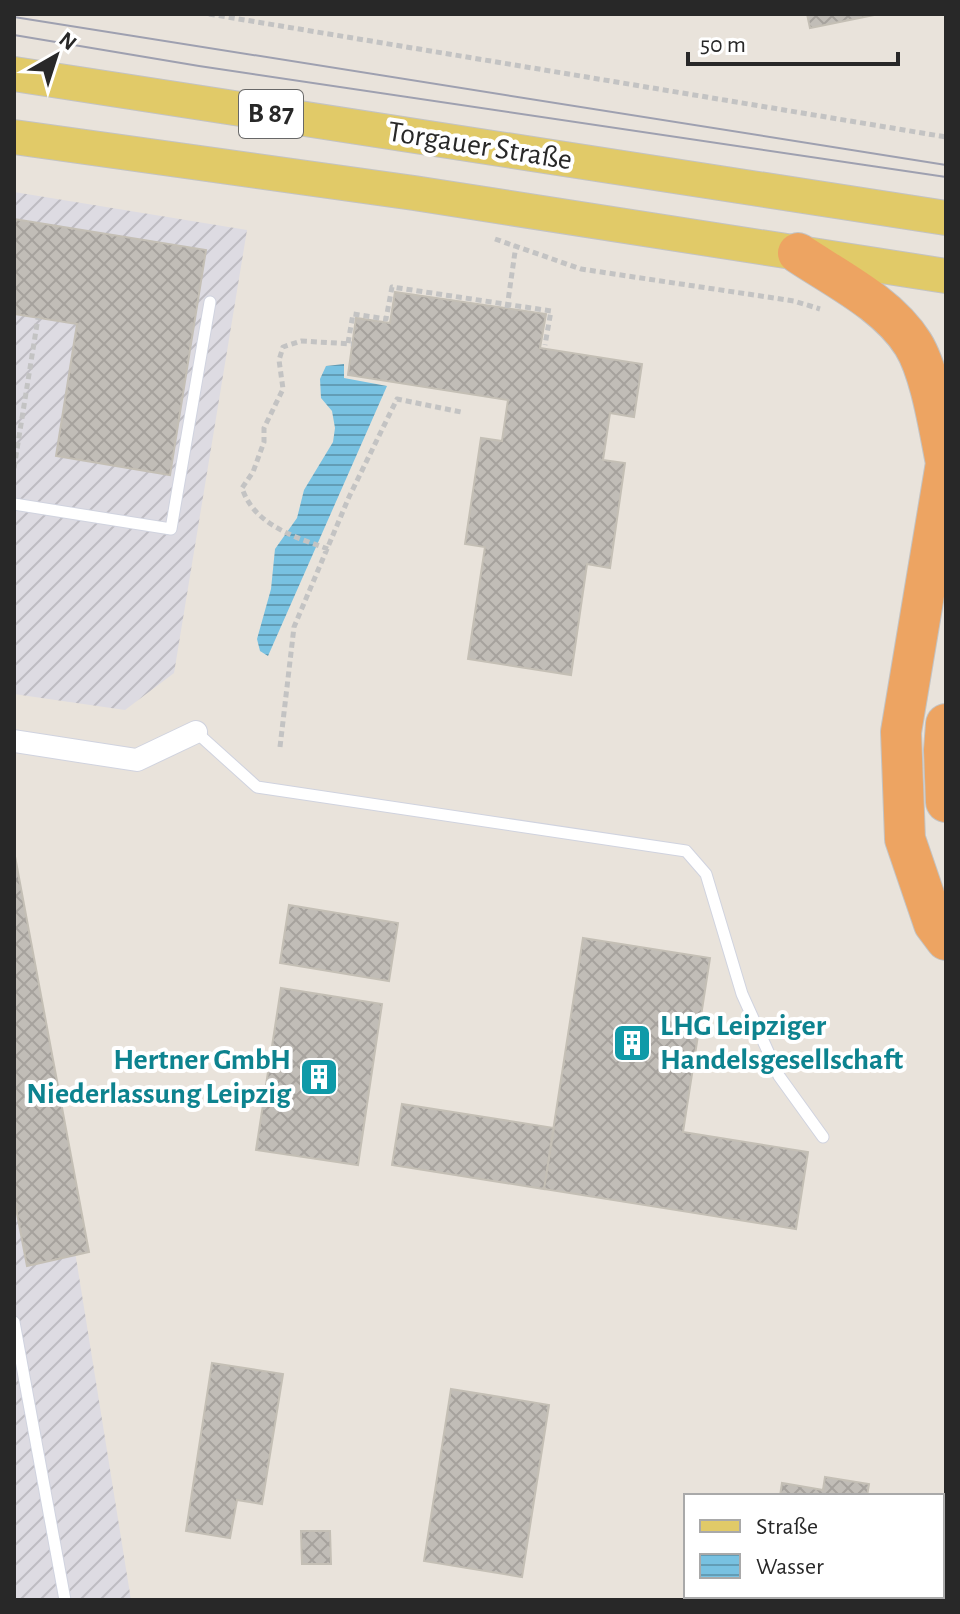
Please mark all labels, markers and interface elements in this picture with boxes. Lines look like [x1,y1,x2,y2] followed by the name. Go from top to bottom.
[16,16,96,96] north arrow
[688,16,898,66] scale bar
[55,28,81,55] text: N
[700,33,746,57] text: 50 m
[239,90,303,138] road number: B 87
[386,117,574,175] street label: Torgauer Straße
[660,1011,903,1075] place label: LHG Leipziger Handelsgesellschaft
[611,1022,653,1064] building icon: LHG Leipziger Handelsgesellschaft
[26,1045,292,1109] place label: Hertner GmbH Niederlassung Leipzig
[298,1056,340,1098] building icon: Hertner GmbH Niederlassung Leipzig
[684,1494,944,1598] legend
[756,1515,818,1539] text: Straße
[756,1555,824,1579] text: Wasser

